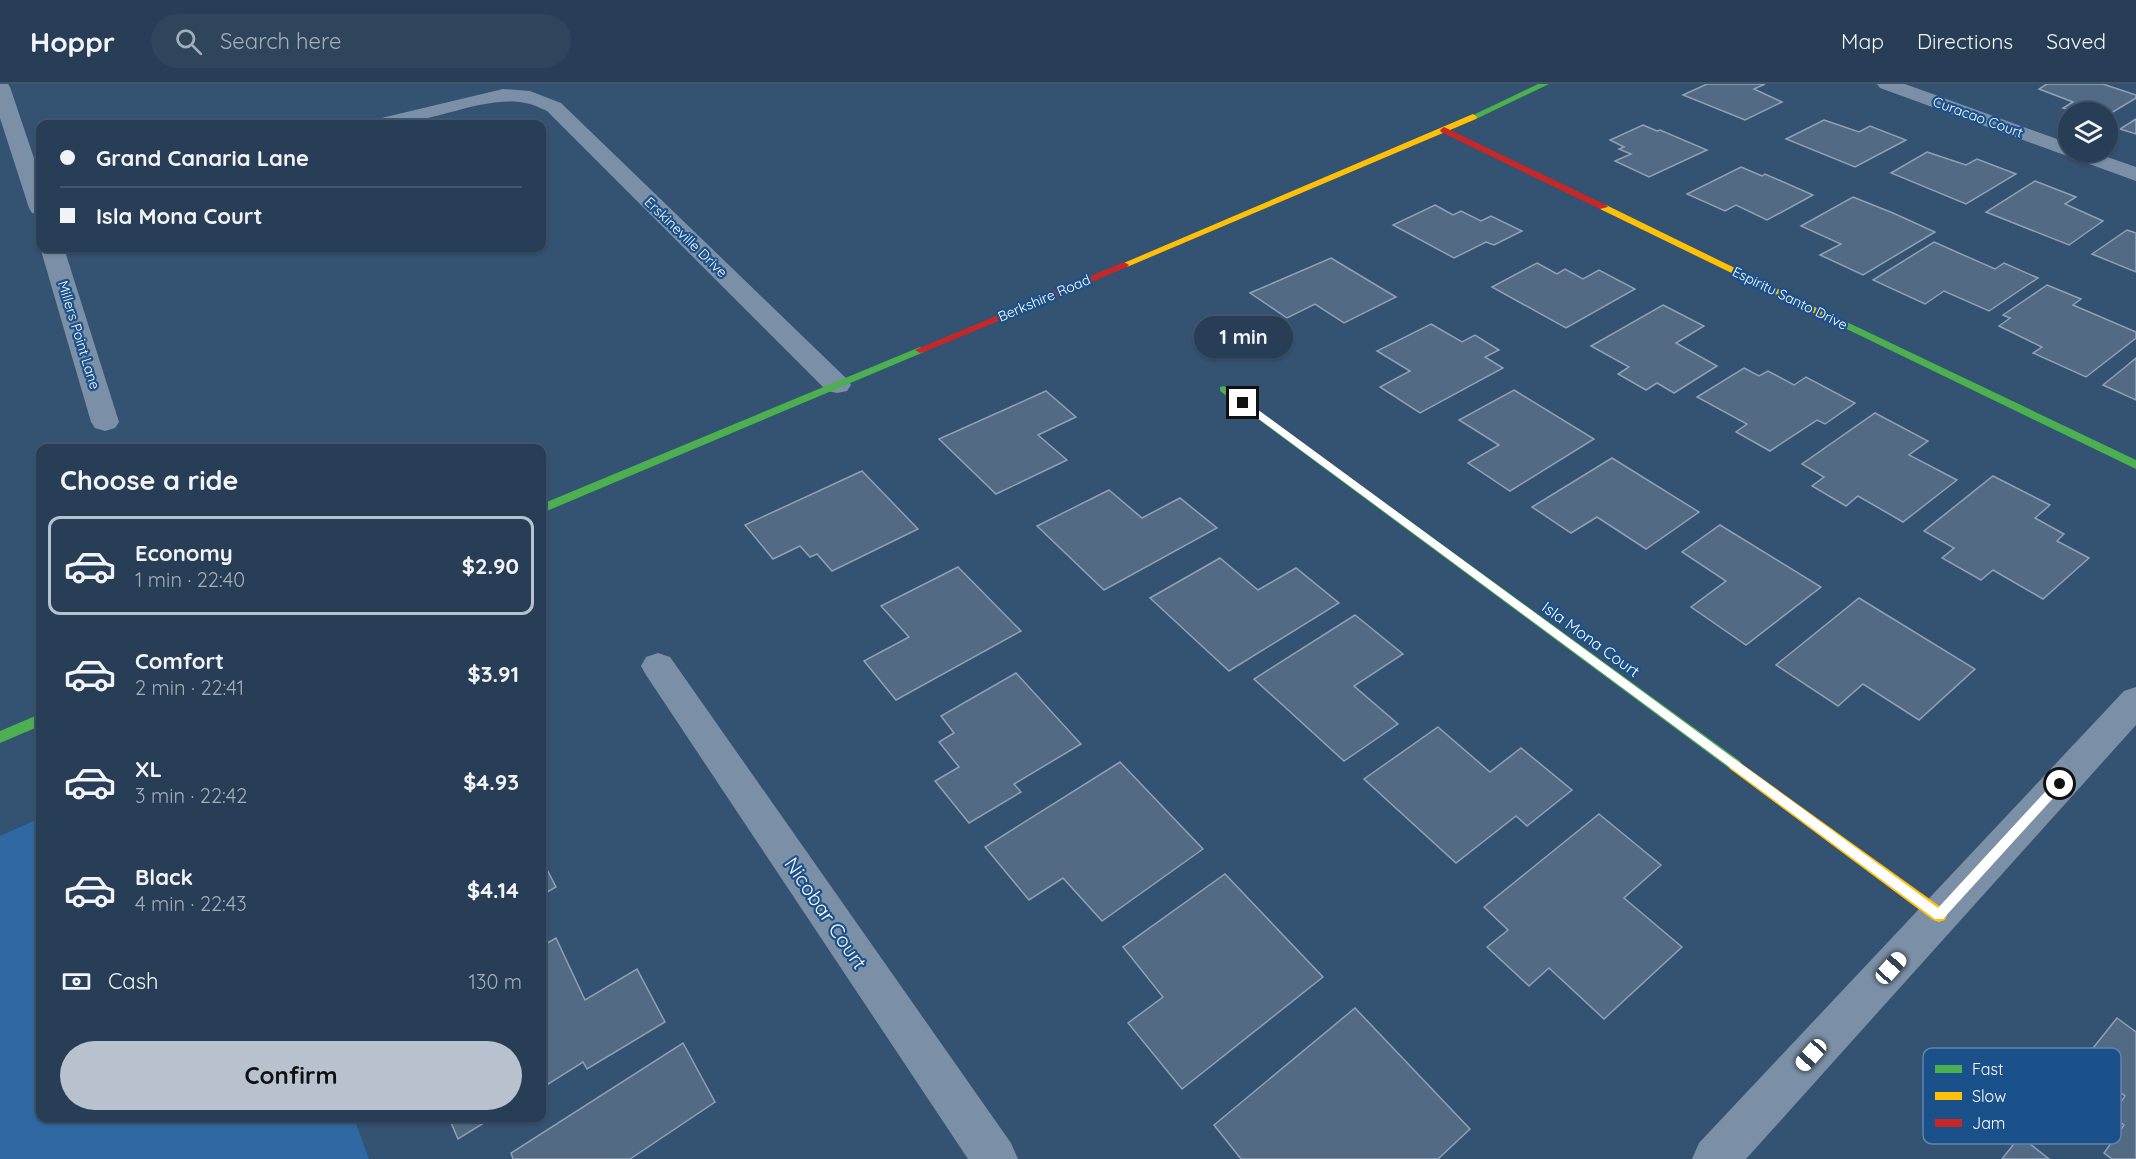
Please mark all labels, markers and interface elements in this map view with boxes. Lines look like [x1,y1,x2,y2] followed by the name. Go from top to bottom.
[151,14,571,68] search box
[30,24,115,59] text: Hoppr
[172,25,205,58] icon: search
[220,27,341,55] text: Search here
[1841,28,1884,54] text: Map
[1917,28,2013,54] text: Directions
[2046,28,2106,54] text: Saved
[1931,92,2026,142] street label: Curacao Court
[2058,102,2118,162] map controls
[2058,102,2118,162] button: layers
[96,144,309,172] text: Grand Canaria Lane
[641,193,731,281] street label: Erskineville Drive
[96,202,262,230] text: Isla Mona Court
[1729,262,1851,334] street label: Espiritu Santo Drive
[995,270,1093,326] street label: Berkshire Road
[54,278,104,392] street label: Millers Point Lane
[1194,316,1292,358] callout: 1 min
[1219,324,1268,349] text: 1 min
[1229,389,1256,416] route end
[60,463,238,497] text: Choose a ride
[63,539,117,593] icon: car
[135,539,233,567] text: Economy
[462,552,519,580] text: $2.90
[135,567,245,592] text: 1 min · 22:40
[1538,597,1644,681] street label: Isla Mona Court
[63,647,117,701] icon: car
[135,647,224,675] text: Comfort
[468,660,519,688] text: $3.91
[135,675,244,700] text: 2 min · 22:41
[63,755,117,809] icon: car
[135,755,162,783] text: XL
[463,768,519,796] text: $4.93
[2046,770,2073,797] route start
[135,783,247,808] text: 3 min · 22:42
[779,852,873,974] street label: Nicobar Court
[63,863,117,917] icon: car
[135,863,193,891] text: Black
[467,876,519,904] text: $4.14
[135,891,247,916] text: 4 min · 22:43
[1872,949,1910,987] car
[60,965,93,998] icon: cash
[108,967,159,995] text: Cash
[469,969,522,994] text: 130 m
[1792,1036,1830,1074] car
[60,1041,522,1110] button: Confirm
[1923,1048,2121,1144] legend
[1972,1059,2003,1079] text: Fast
[1972,1086,2006,1106] text: Slow
[1972,1113,2005,1133] text: Jam

